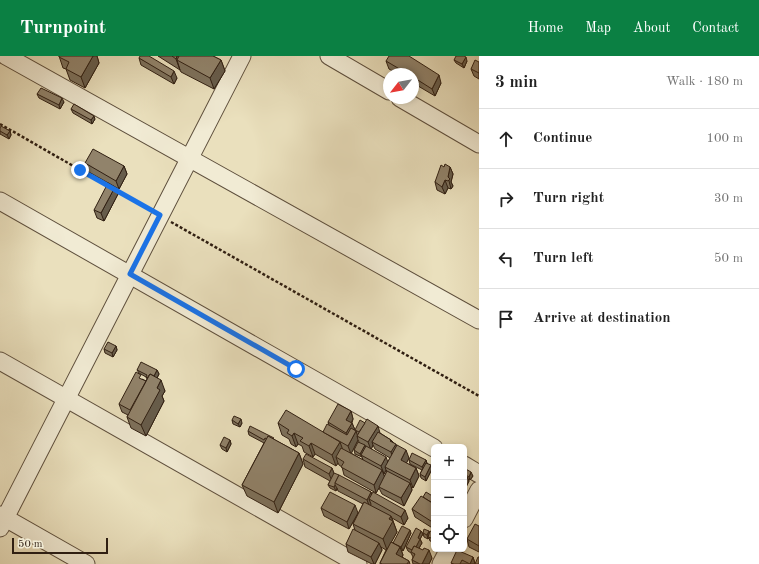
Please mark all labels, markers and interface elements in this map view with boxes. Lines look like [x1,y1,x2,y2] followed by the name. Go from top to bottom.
[20,19,106,38] text: Turnpoint
[528,21,563,35] text: Home
[585,21,611,35] text: Map
[633,21,670,35] text: About
[692,21,739,35] text: Contact
[383,68,419,104] north arrow
[495,74,538,91] text: 3 min
[666,75,743,88] text: Walk · 180 m
[495,128,517,150] icon: ahead
[533,131,592,146] text: Continue
[706,132,743,145] text: 100 m
[71,161,89,179] route end
[495,188,517,210] icon: right
[533,191,604,206] text: Turn right
[714,192,743,205] text: 30 m
[495,248,517,270] icon: left
[533,251,593,266] text: Turn left
[714,252,743,265] text: 50 m
[495,308,517,330] icon: arrive
[533,311,671,326] text: Arrive at destination
[287,360,305,378] route start
[431,444,467,552] map controls
[431,444,467,480] button: +
[431,480,467,516] button: −
[431,516,467,552] button: locate
[12,536,108,555] scale bar
[18,539,43,550] text: 50 m

